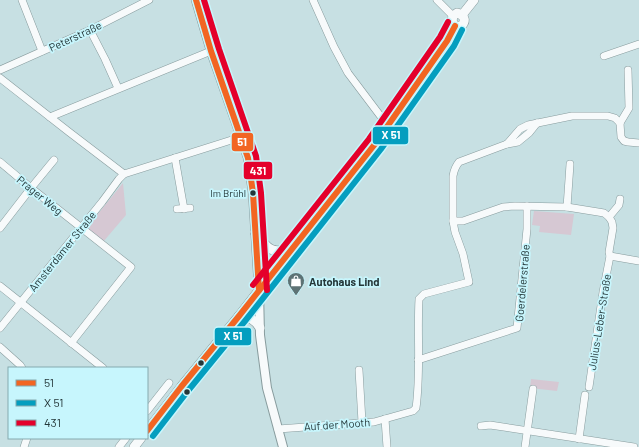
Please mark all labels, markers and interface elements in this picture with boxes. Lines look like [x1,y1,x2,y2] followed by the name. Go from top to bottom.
[47,18,104,54] street label: Peterstraße
[372,126,409,145] line badge: X 51
[382,128,401,141] text: X 51
[231,132,254,152] line badge: 51
[237,135,247,148] text: 51
[243,161,273,180] line badge: 431
[250,164,266,177] text: 431
[15,173,66,217] street label: Prager Weg
[210,187,246,199] place label: Im Brühl
[248,188,258,198] marker: Im Brühl
[26,208,98,294] street label: Amsterdamer Straße
[512,244,532,322] street label: Goerdelerstraße
[286,271,306,296] shop icon: Autohaus Lind
[585,273,613,371] street label: Julius-Leber-Straße
[309,275,379,288] place label: Autohaus Lind
[214,327,252,346] line badge: X 51
[224,329,243,342] text: X 51
[196,358,206,368] unlabelled marker
[8,367,148,439] legend
[44,375,54,389] text: 51
[182,387,192,397] unlabelled marker
[44,395,64,409] text: X 51
[44,415,61,429] text: 431
[303,415,371,433] street label: Auf der Mooth

